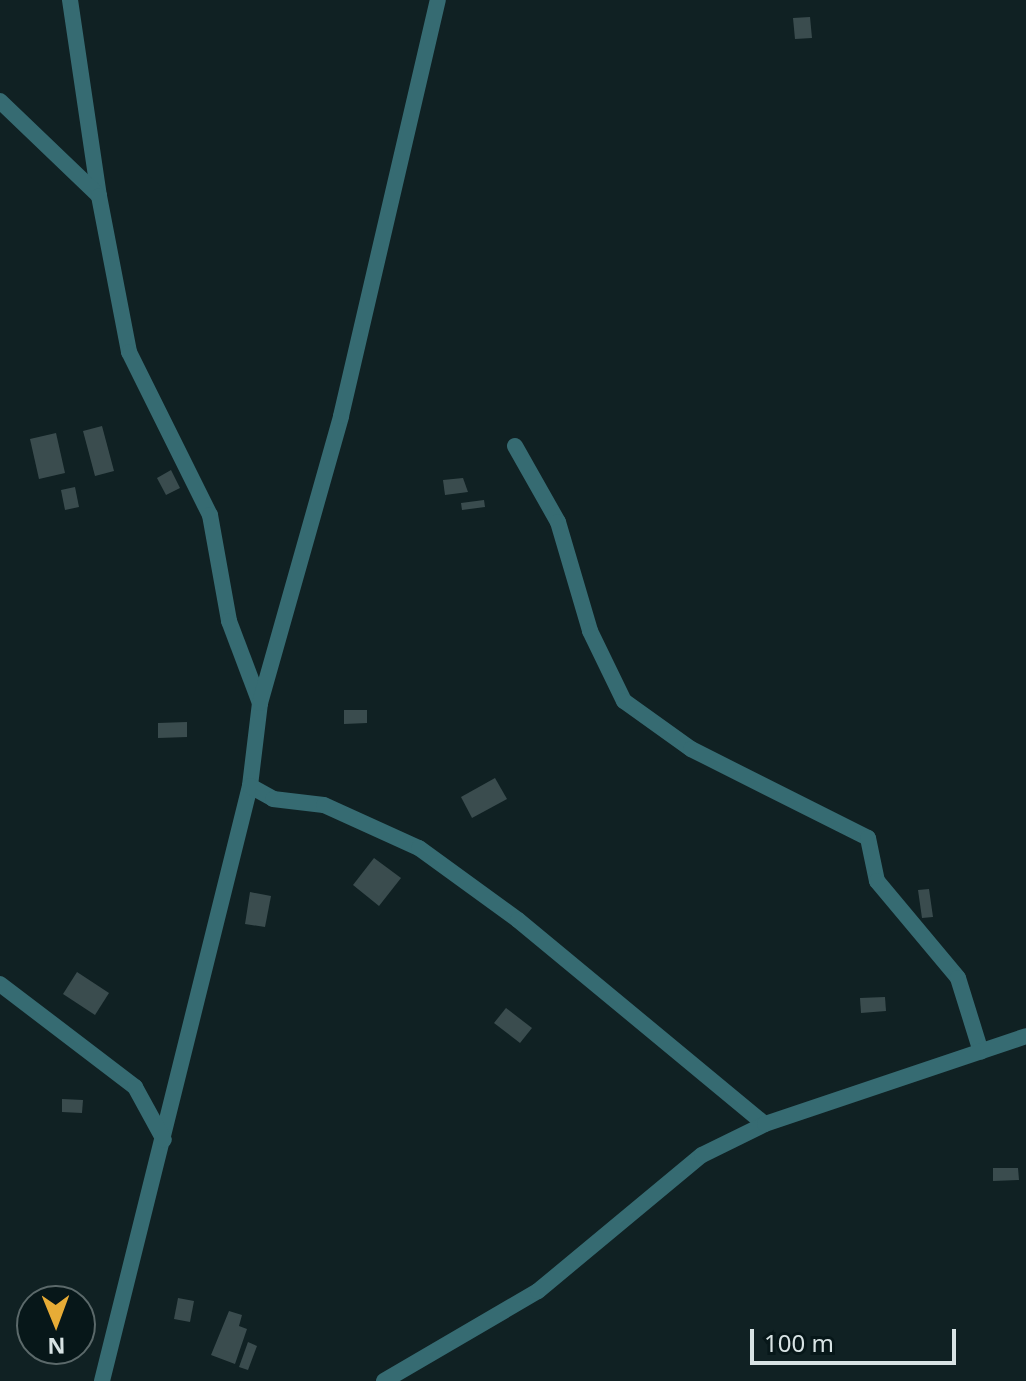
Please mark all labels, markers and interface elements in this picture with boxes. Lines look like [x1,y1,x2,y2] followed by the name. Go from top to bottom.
[16,1285,96,1365] north arrow
[754,1313,960,1363] scale bar
[764,1326,834,1359] text: 100 m
[47,1332,66,1362] text: N

